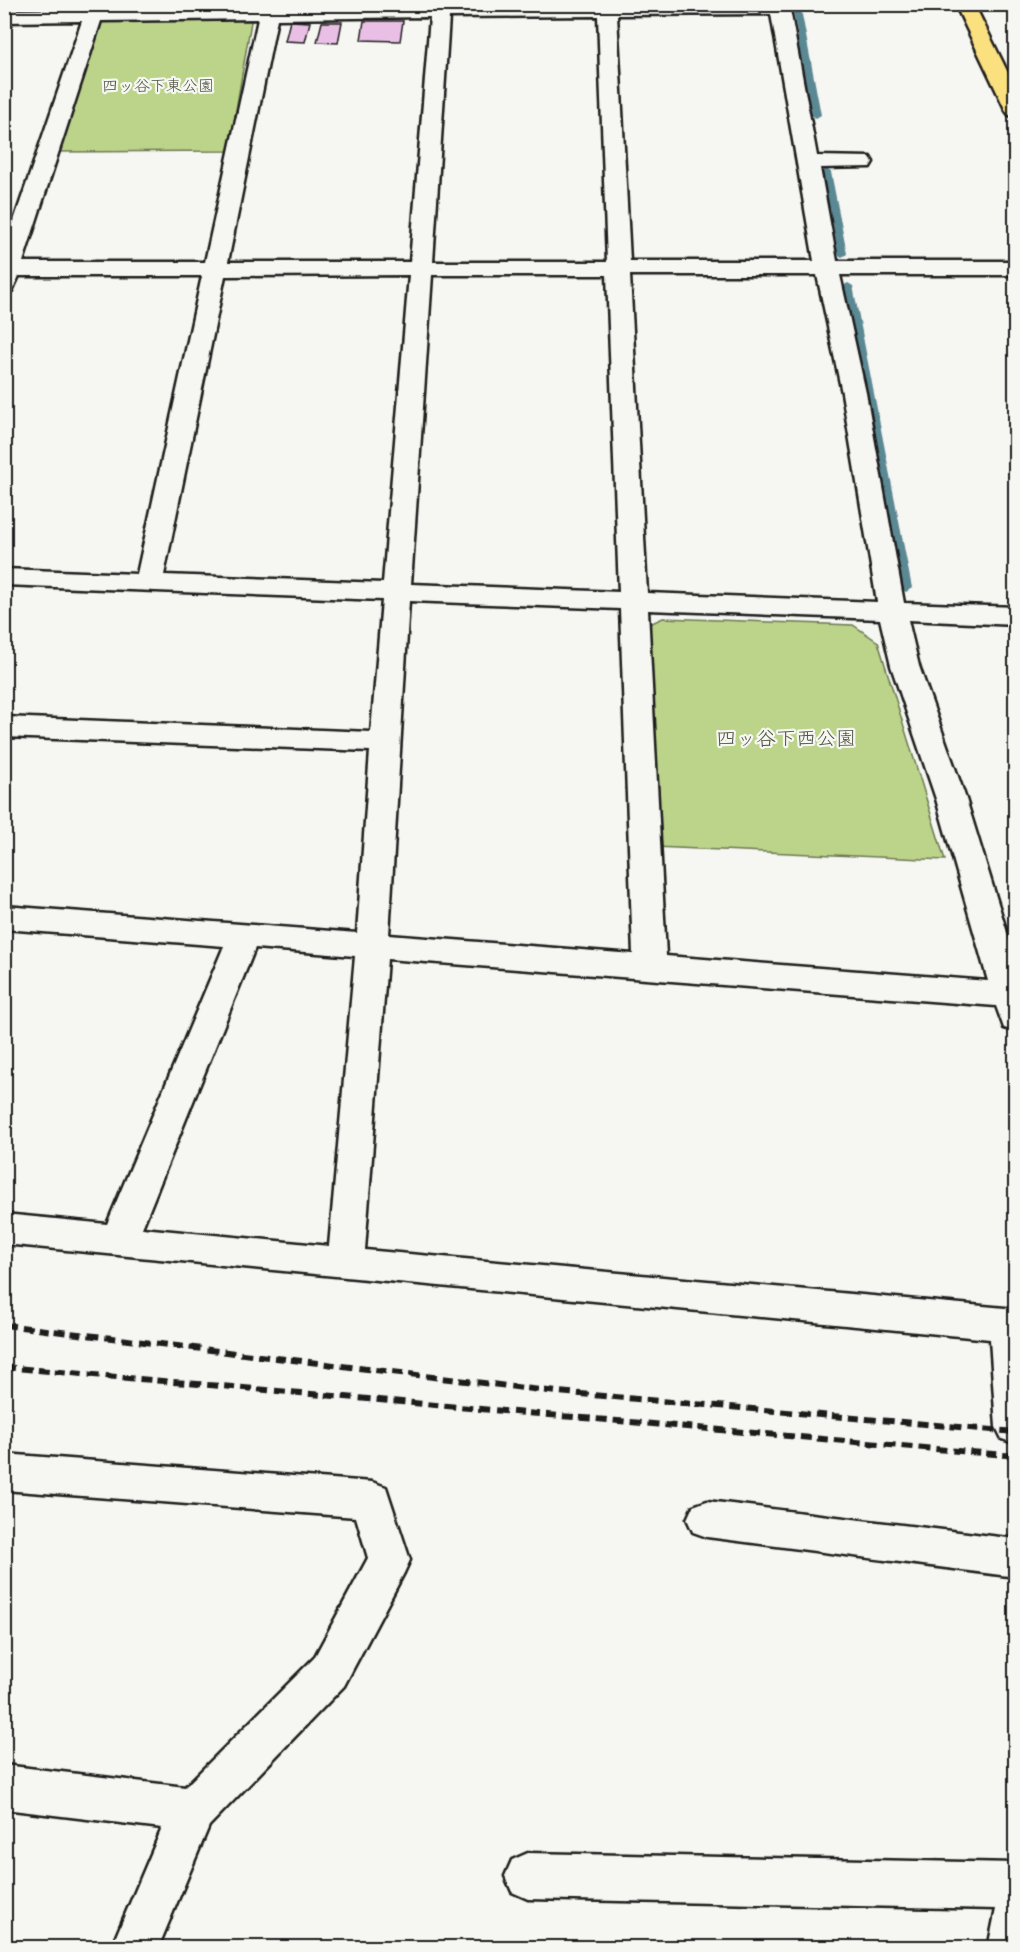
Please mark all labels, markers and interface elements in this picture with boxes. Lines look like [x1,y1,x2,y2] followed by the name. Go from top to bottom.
[102,74,214,99] park label: 四ッ谷下東公園
[716,724,856,756] park label: 四ッ谷下西公園

